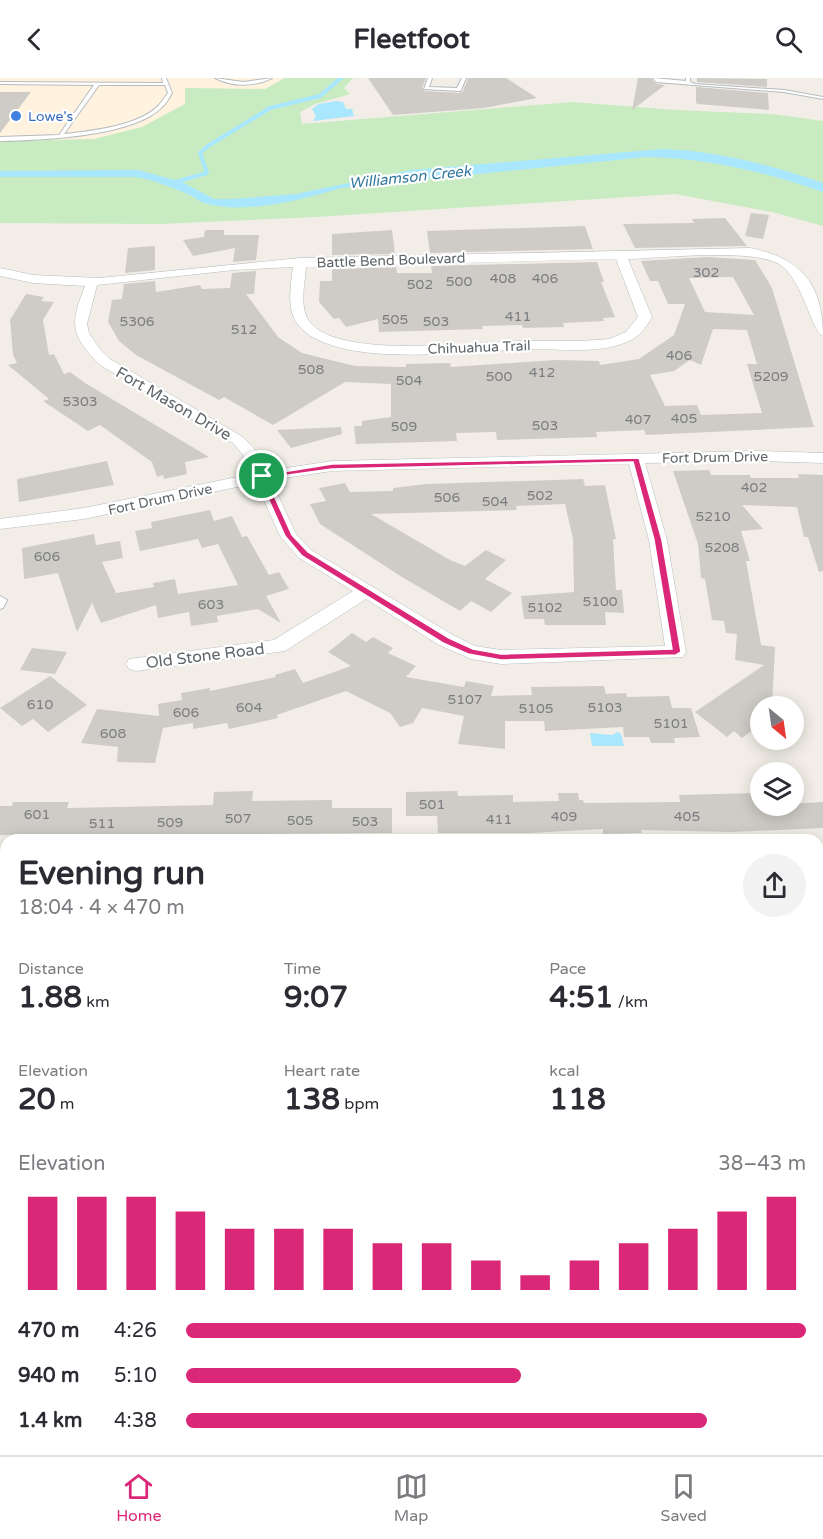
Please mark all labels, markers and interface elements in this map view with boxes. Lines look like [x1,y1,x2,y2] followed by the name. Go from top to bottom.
[18,23,51,56] icon: back
[353,23,470,56] text: Fleetfoot
[772,23,805,56] icon: search
[28,108,73,125] place label: Lowe's
[9,109,23,123] marker: Lowe's
[348,161,474,192] water label: Williamson Creek
[316,249,466,272] street label: Battle Bend Boulevard
[693,264,719,281] house number: 302
[490,270,516,287] house number: 408
[532,270,558,287] house number: 406
[446,273,472,290] house number: 500
[407,276,433,293] house number: 502
[505,308,531,325] house number: 411
[382,311,408,328] house number: 505
[119,313,155,330] house number: 5306
[423,313,449,330] house number: 503
[231,321,257,338] house number: 512
[427,337,531,358] street label: Chihuahua Trail
[666,347,692,364] house number: 406
[298,361,324,378] house number: 508
[112,363,235,445] street label: Fort Mason Drive
[529,364,555,381] house number: 412
[486,368,512,385] house number: 500
[753,368,789,385] house number: 5209
[396,372,422,389] house number: 504
[62,393,98,410] house number: 5303
[671,410,697,427] house number: 405
[625,411,651,428] house number: 407
[532,417,558,434] house number: 503
[391,418,417,435] house number: 509
[662,448,768,467] street label: Fort Drum Drive
[236,450,287,501] pin
[245,459,278,492] icon: arrive
[741,479,767,496] house number: 402
[106,480,214,519] street label: Fort Drum Drive
[527,487,553,504] house number: 502
[434,489,460,506] house number: 506
[482,493,508,510] house number: 504
[695,508,731,525] house number: 5210
[704,539,740,556] house number: 5208
[34,548,60,565] house number: 606
[582,593,618,610] house number: 5100
[198,596,224,613] house number: 603
[527,599,563,616] house number: 5102
[145,639,266,673] street label: Old Stone Road
[447,691,483,708] house number: 5107
[27,696,53,713] house number: 610
[750,696,804,750] north arrow
[750,696,804,816] map controls
[236,699,262,716] house number: 604
[587,699,623,716] house number: 5103
[518,700,554,717] house number: 5105
[173,704,199,721] house number: 606
[653,715,689,732] house number: 5101
[100,725,126,742] house number: 608
[750,762,804,816] button: layers
[419,796,445,813] house number: 501
[24,806,50,823] house number: 601
[551,808,577,825] house number: 409
[674,808,700,825] house number: 405
[225,810,251,827] house number: 507
[486,811,512,828] house number: 411
[287,812,313,829] house number: 505
[352,813,378,830] house number: 503
[157,814,183,831] house number: 509
[89,815,115,832] house number: 511
[18,854,205,893] text: Evening run
[743,854,806,917] button: share
[18,896,185,920] text: 18:04 · 4 × 470 m
[18,959,84,979] text: Distance
[284,959,321,979] text: Time
[549,959,586,979] text: Pace
[18,979,82,1016] text: 1.88
[284,979,348,1016] text: 9:07
[549,979,614,1016] text: 4:51
[82,992,110,1012] text: km
[614,992,648,1012] text: /km
[18,1061,88,1081] text: Elevation
[284,1061,360,1081] text: Heart rate
[549,1061,579,1081] text: kcal
[18,1081,56,1118] text: 20
[284,1081,340,1118] text: 138
[549,1081,606,1118] text: 118
[56,1094,75,1114] text: m
[340,1094,379,1114] text: bpm
[18,1152,105,1176] text: Elevation
[718,1152,806,1176] text: 38–43 m
[18,1319,79,1343] text: 470 m
[114,1319,157,1343] text: 4:26
[18,1364,79,1388] text: 940 m
[114,1364,157,1388] text: 5:10
[18,1409,82,1433] text: 1.4 km
[114,1409,157,1433] text: 4:38
[116,1470,161,1526] tab: Home
[394,1470,428,1526] tab: Map
[661,1470,707,1526] tab: Saved

